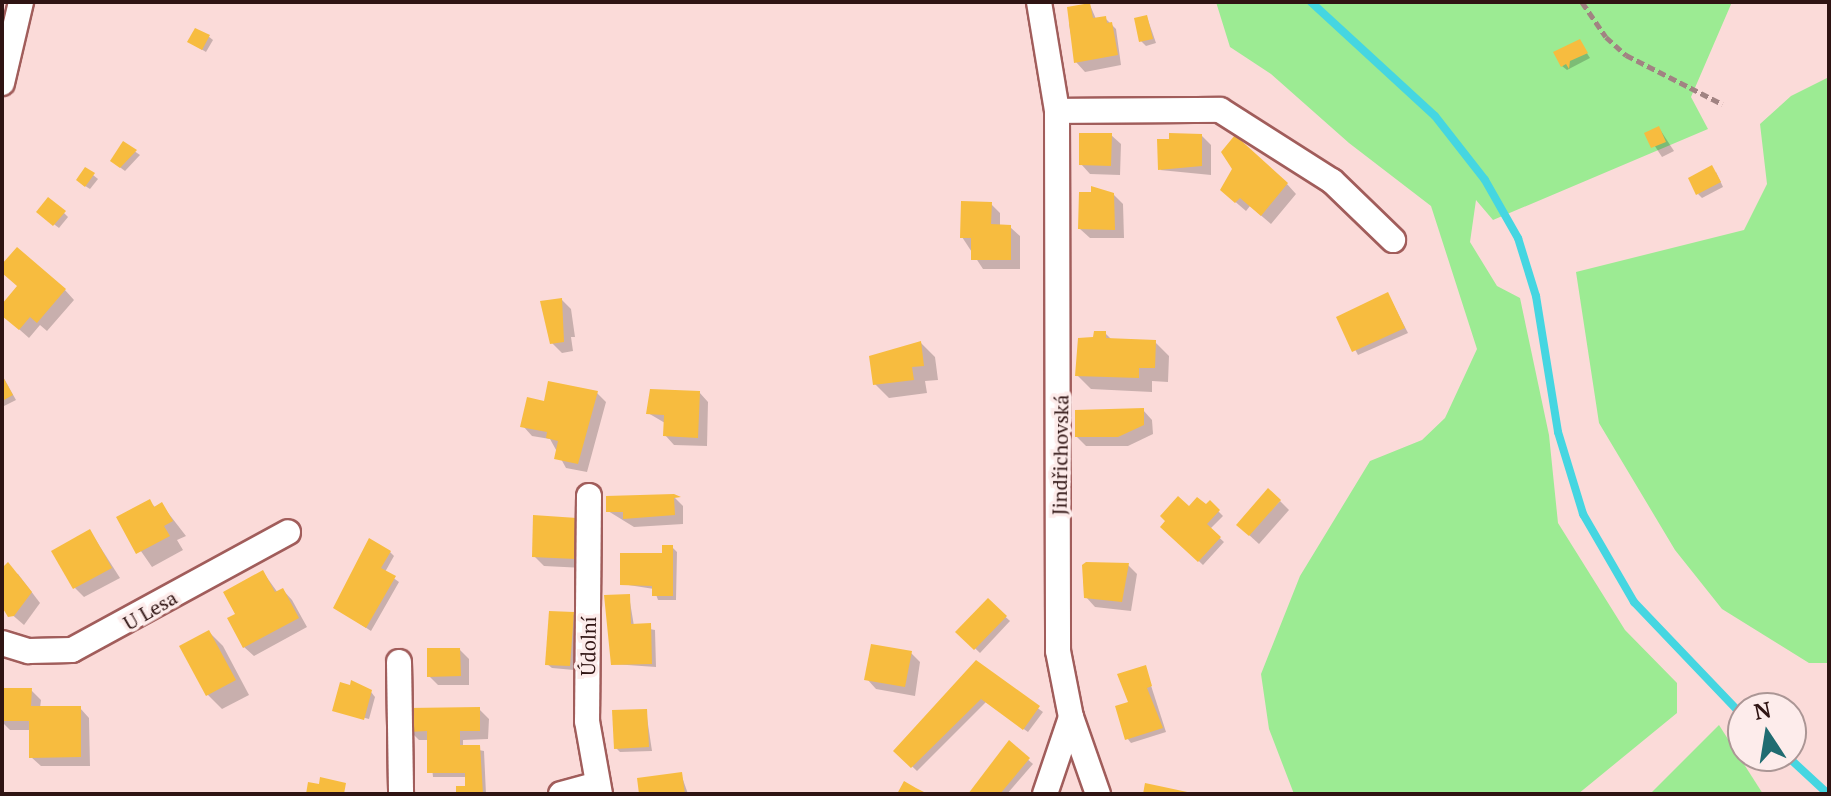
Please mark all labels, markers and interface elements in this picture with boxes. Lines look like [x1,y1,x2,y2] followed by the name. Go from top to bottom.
[1047,395,1073,515] street label: Jindřichovská
[119,585,181,635] street label: U Lesa
[575,616,601,676] street label: Údolní
[1727,692,1807,772] north arrow
[1751,694,1773,726] text: N

